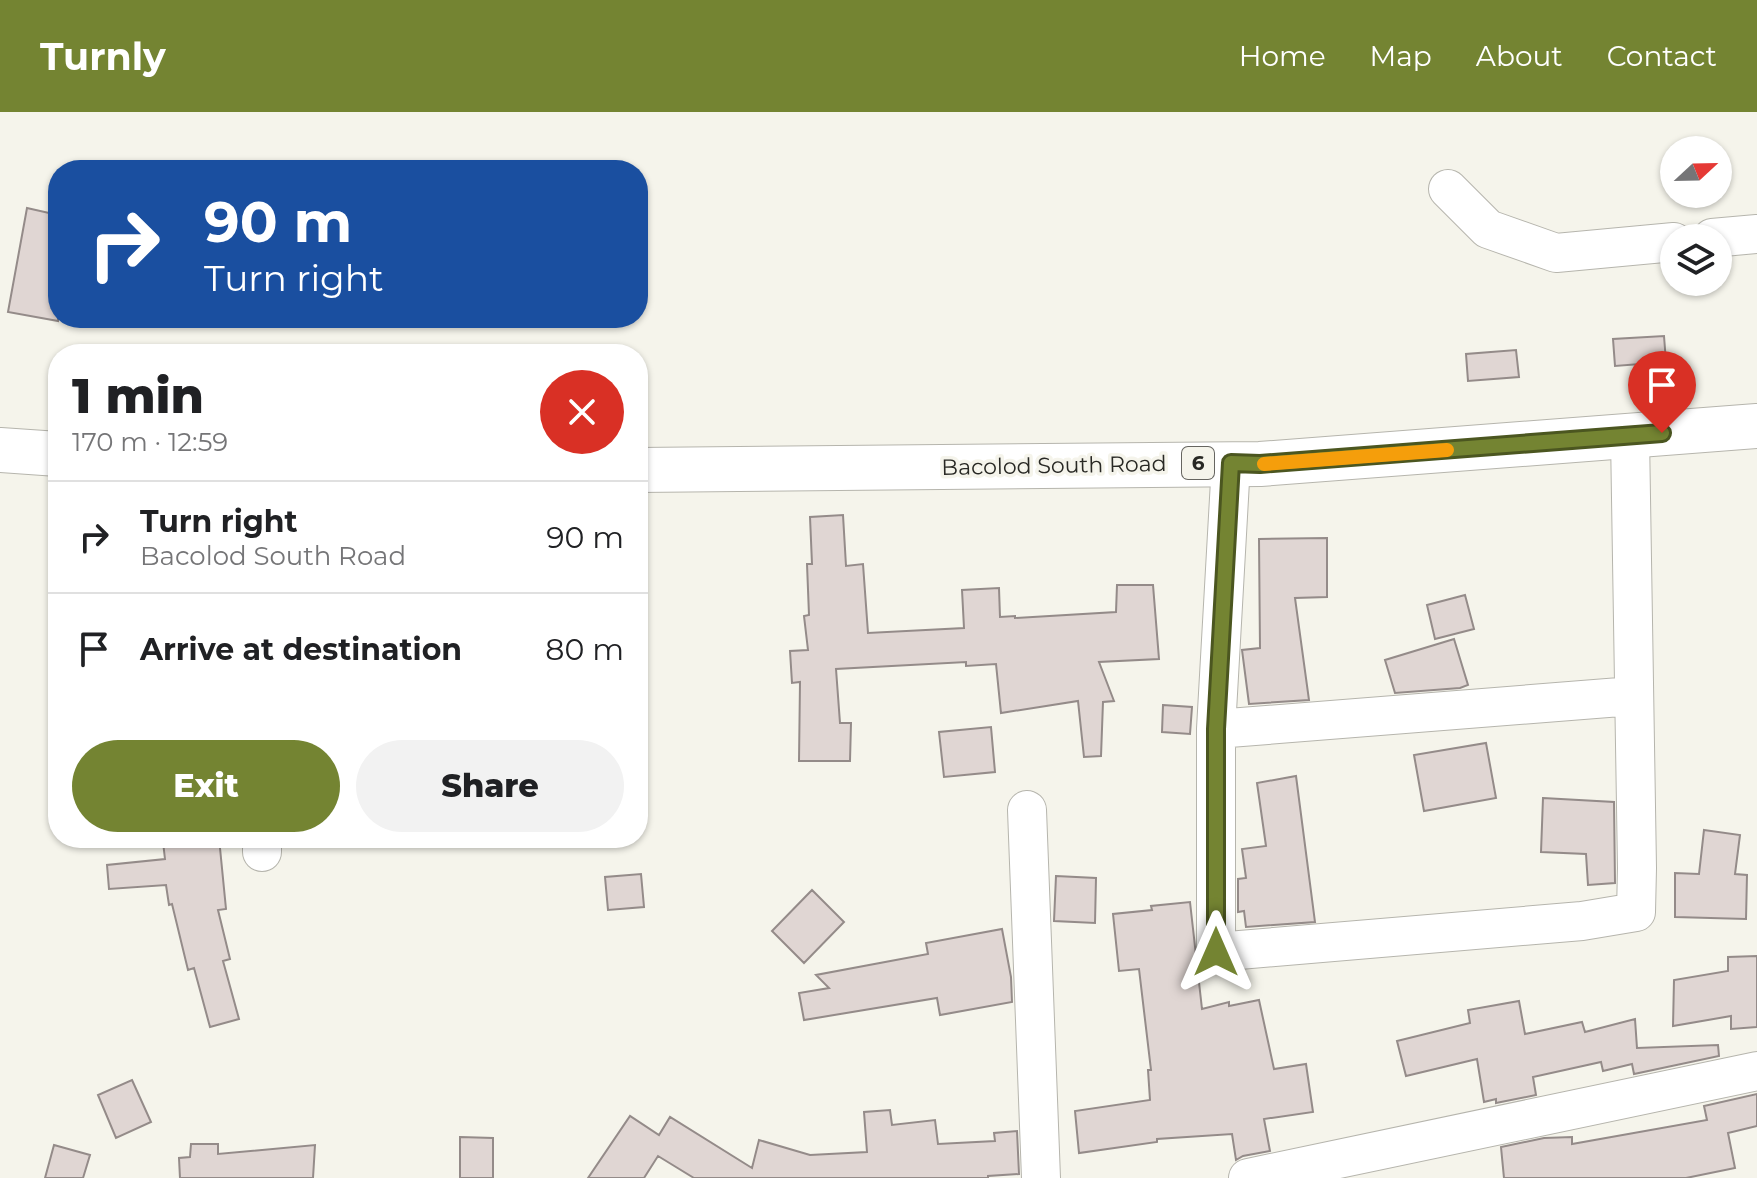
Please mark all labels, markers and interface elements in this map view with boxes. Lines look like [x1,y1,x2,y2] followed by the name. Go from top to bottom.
[40,33,166,80] text: Turnly
[1239,39,1326,73] text: Home
[1370,39,1432,73] text: Map
[1476,39,1563,73] text: About
[1607,39,1717,73] text: Contact
[1660,136,1732,208] north arrow
[1660,136,1732,296] map controls
[204,188,352,256] text: 90 m
[72,192,176,296] icon: right
[1660,224,1732,296] button: layers
[204,256,384,300] text: Turn right
[1628,351,1696,433] pin
[1640,363,1684,407] icon: arrive
[72,367,204,425] text: 1 min
[540,370,624,454] button: close
[72,426,228,458] text: 170 m · 12:59
[1182,447,1214,479] road number: 6
[941,450,1167,481] street label: Bacolod South Road
[140,503,297,540] text: Turn right
[72,515,116,559] icon: right
[546,519,624,556] text: 90 m
[140,540,406,572] text: Bacolod South Road
[72,627,116,671] icon: arrive
[140,631,462,668] text: Arrive at destination
[545,631,624,668] text: 80 m
[72,740,340,832] button: Exit
[356,740,624,832] button: Share
[1174,910,1258,994] position arrow

